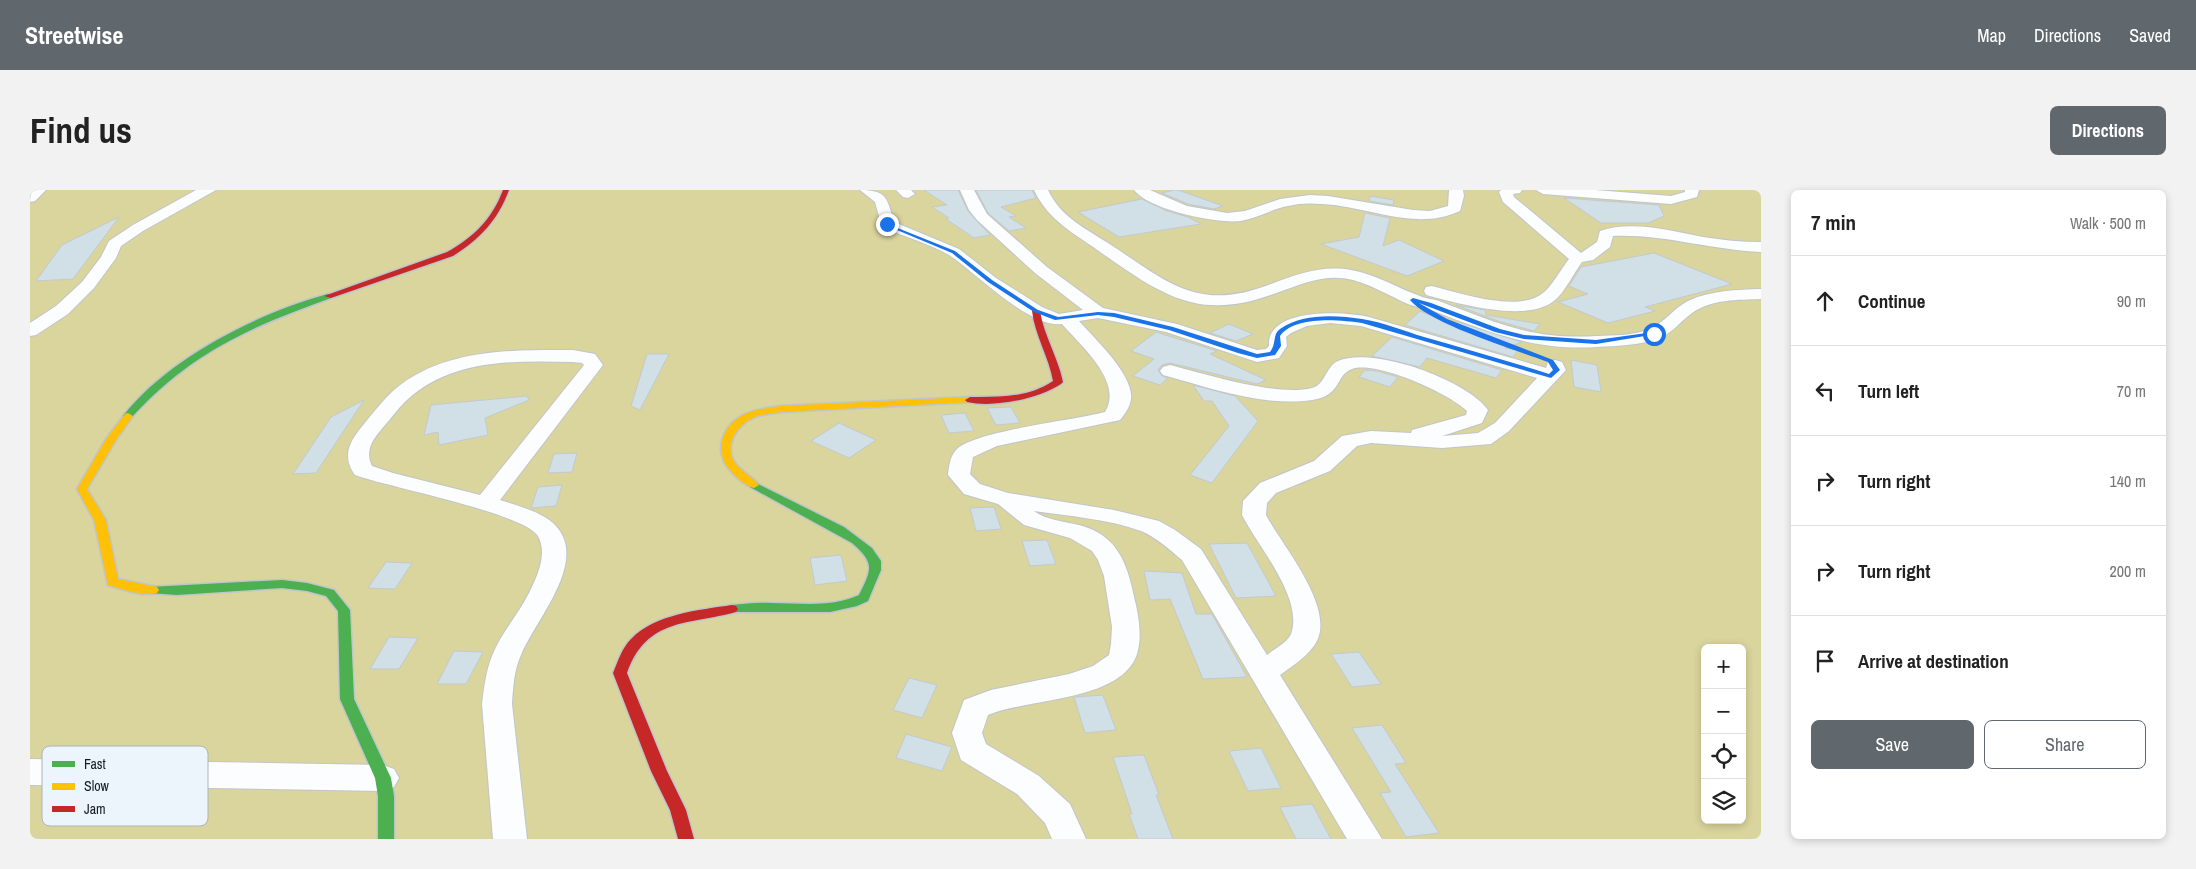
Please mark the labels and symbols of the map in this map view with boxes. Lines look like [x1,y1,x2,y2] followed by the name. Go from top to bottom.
[876,213,899,236] route end
[1643,323,1666,346] route start
[42,746,208,826] legend
[84,755,106,773] text: Fast
[84,777,110,795] text: Slow
[84,800,106,818] text: Jam

